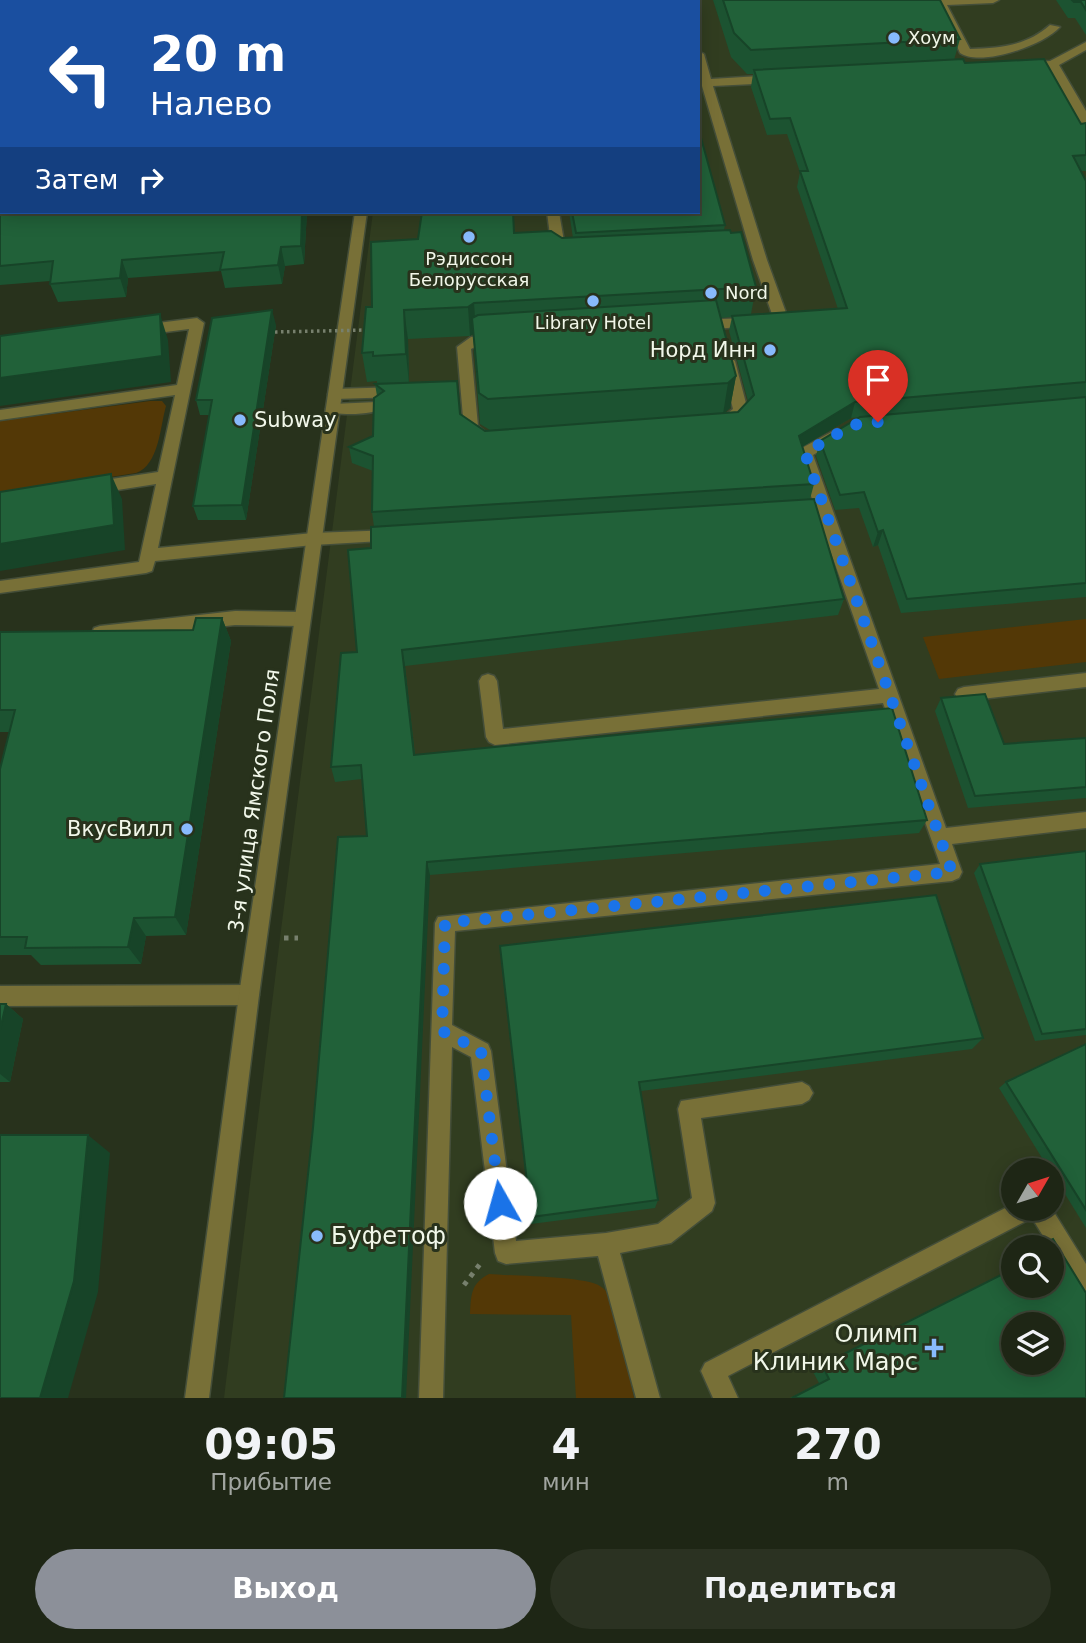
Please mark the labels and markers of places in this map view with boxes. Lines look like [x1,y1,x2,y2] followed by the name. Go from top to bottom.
[908,27,956,48] place label: Хоум
[886,30,902,46] marker: Хоум
[461,229,477,245] marker: Рэдиссон Белорусская
[409,248,529,290] place label: Рэдиссон Белорусская
[725,282,768,303] place label: Nord
[703,285,719,301] marker: Nord
[585,293,601,309] marker: Library Hotel
[535,312,651,333] place label: Library Hotel
[650,338,756,362] place label: Норд Инн
[762,342,778,358] marker: Норд Инн
[848,350,908,422] pin
[254,408,336,432] place label: Subway
[232,412,248,428] marker: Subway
[67,817,173,841] place label: ВкусВилл
[179,821,195,837] marker: ВкусВилл
[331,1222,446,1250] place label: Буфетоф
[309,1228,325,1244] marker: Буфетоф
[753,1320,918,1376] place label: Олимп Клиник Марс
[924,1338,944,1358] marker: Олимп Клиник Марс

